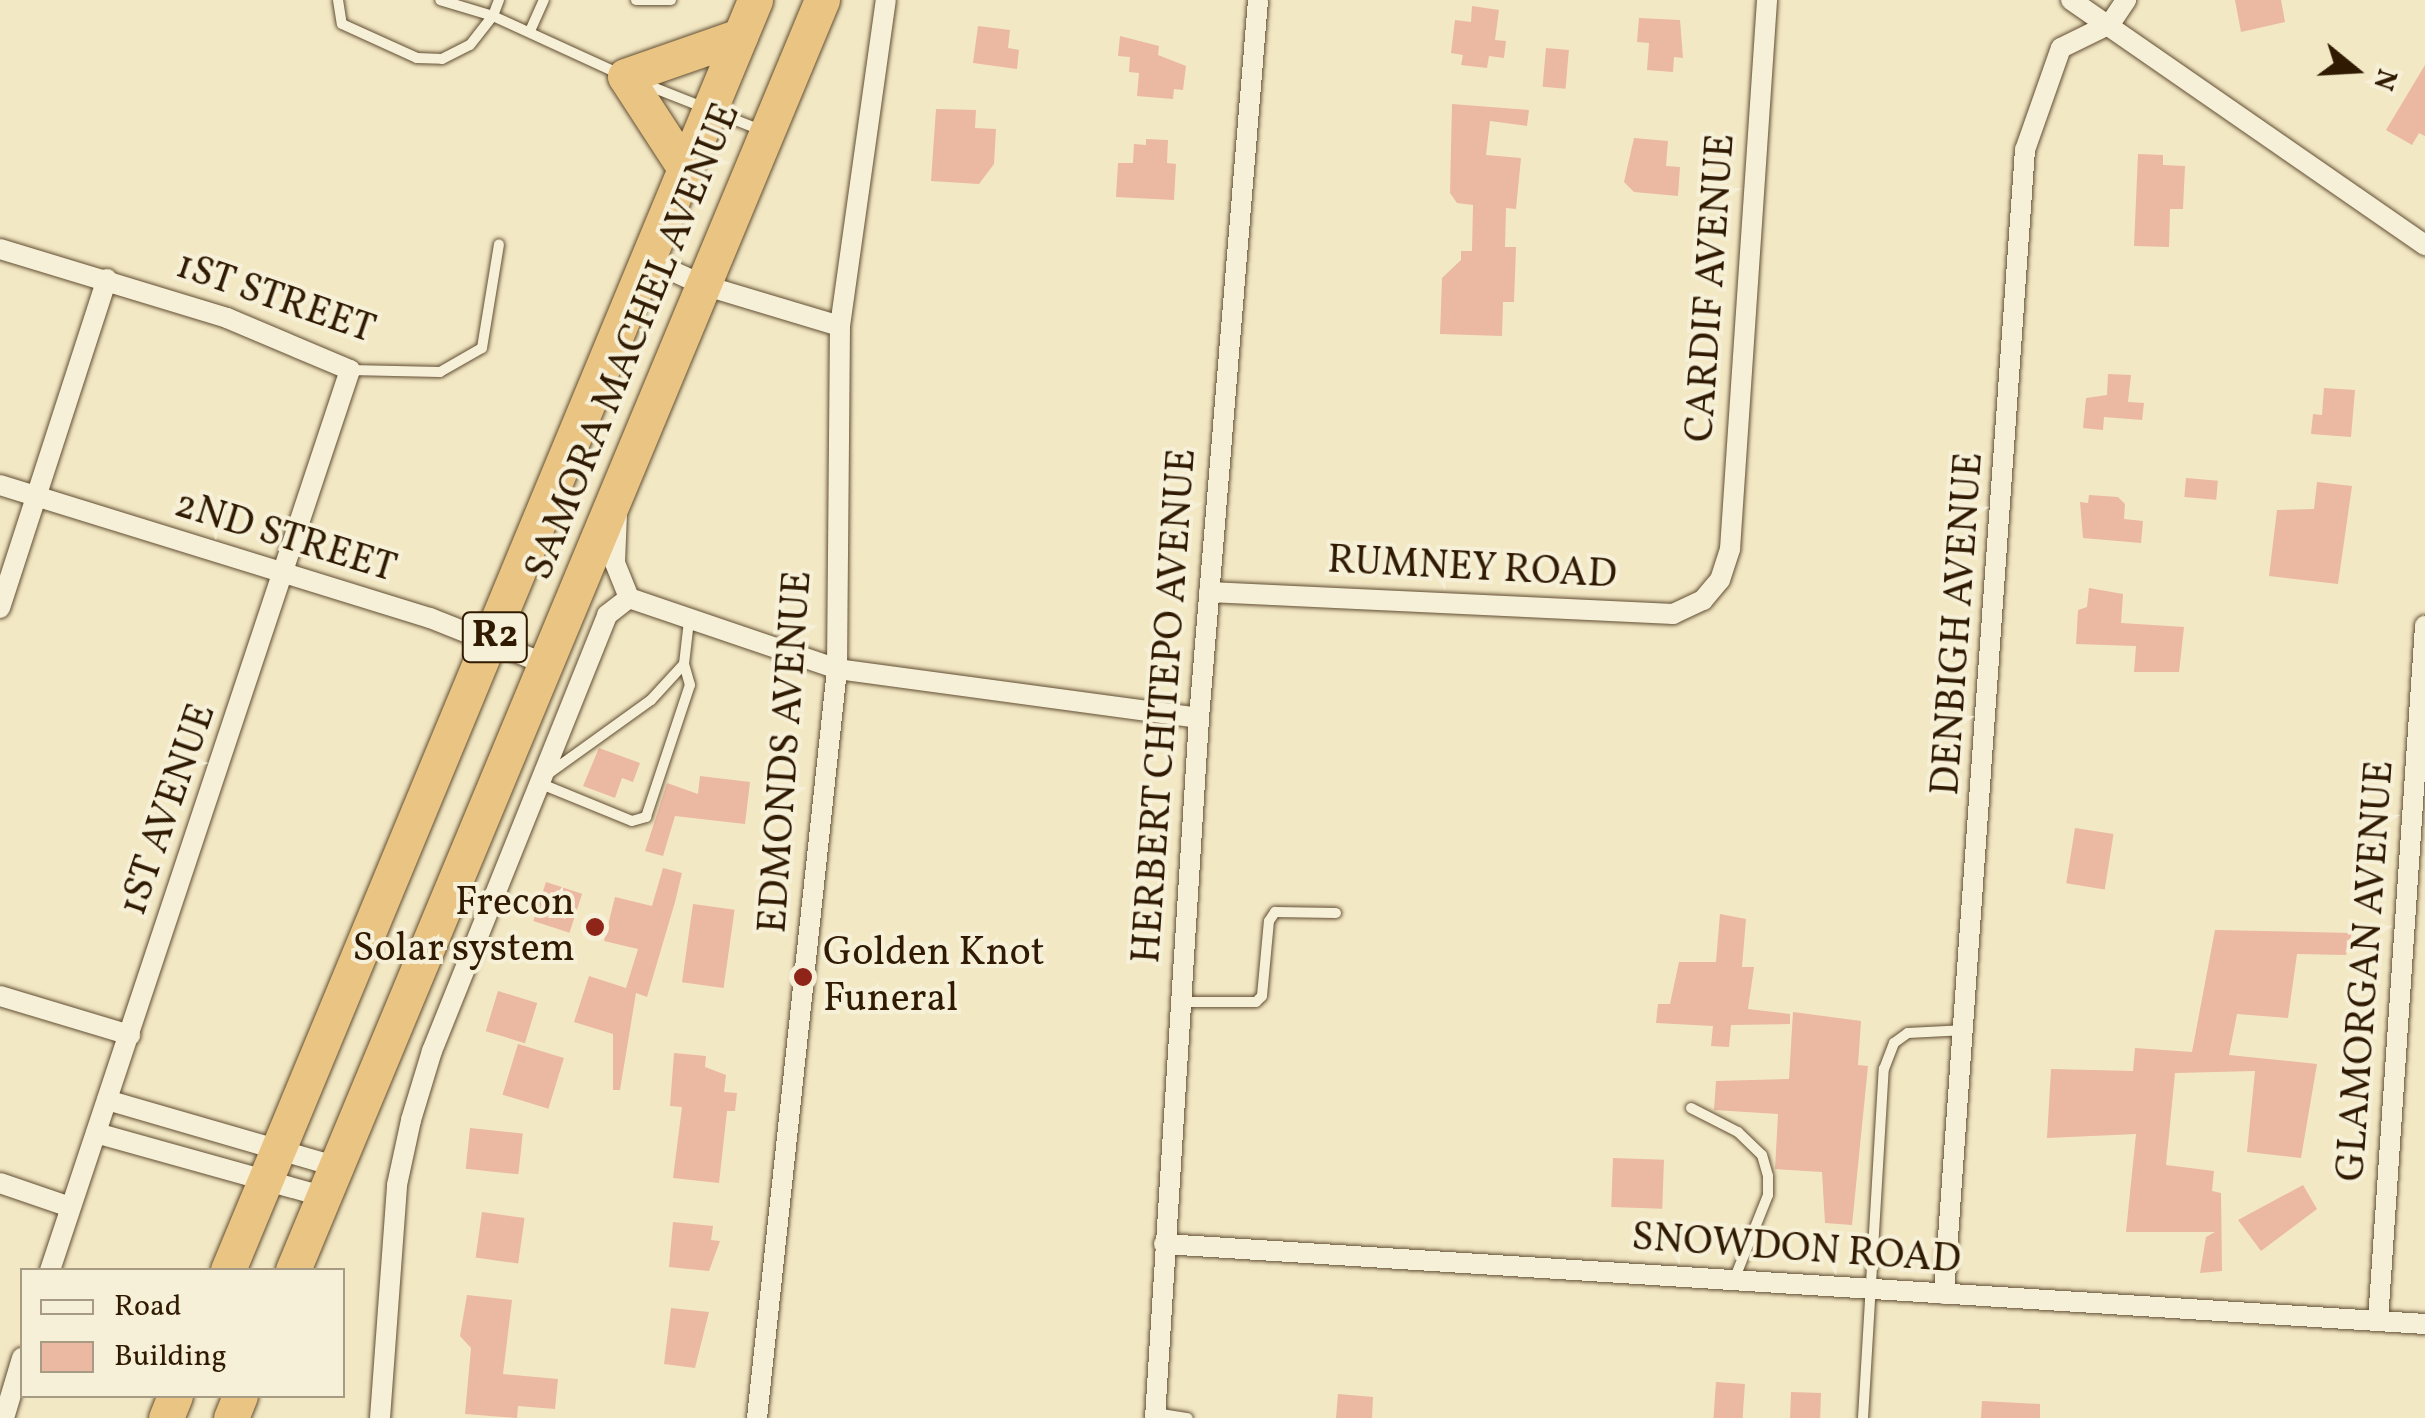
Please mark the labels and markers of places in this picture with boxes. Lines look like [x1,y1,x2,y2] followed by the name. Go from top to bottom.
[352,880,575,974] place label: Frecon Solar system
[584,916,606,938] marker: Frecon Solar system
[823,930,1045,1024] place label: Golden Knot Funeral
[792,966,814,988] marker: Golden Knot Funeral

